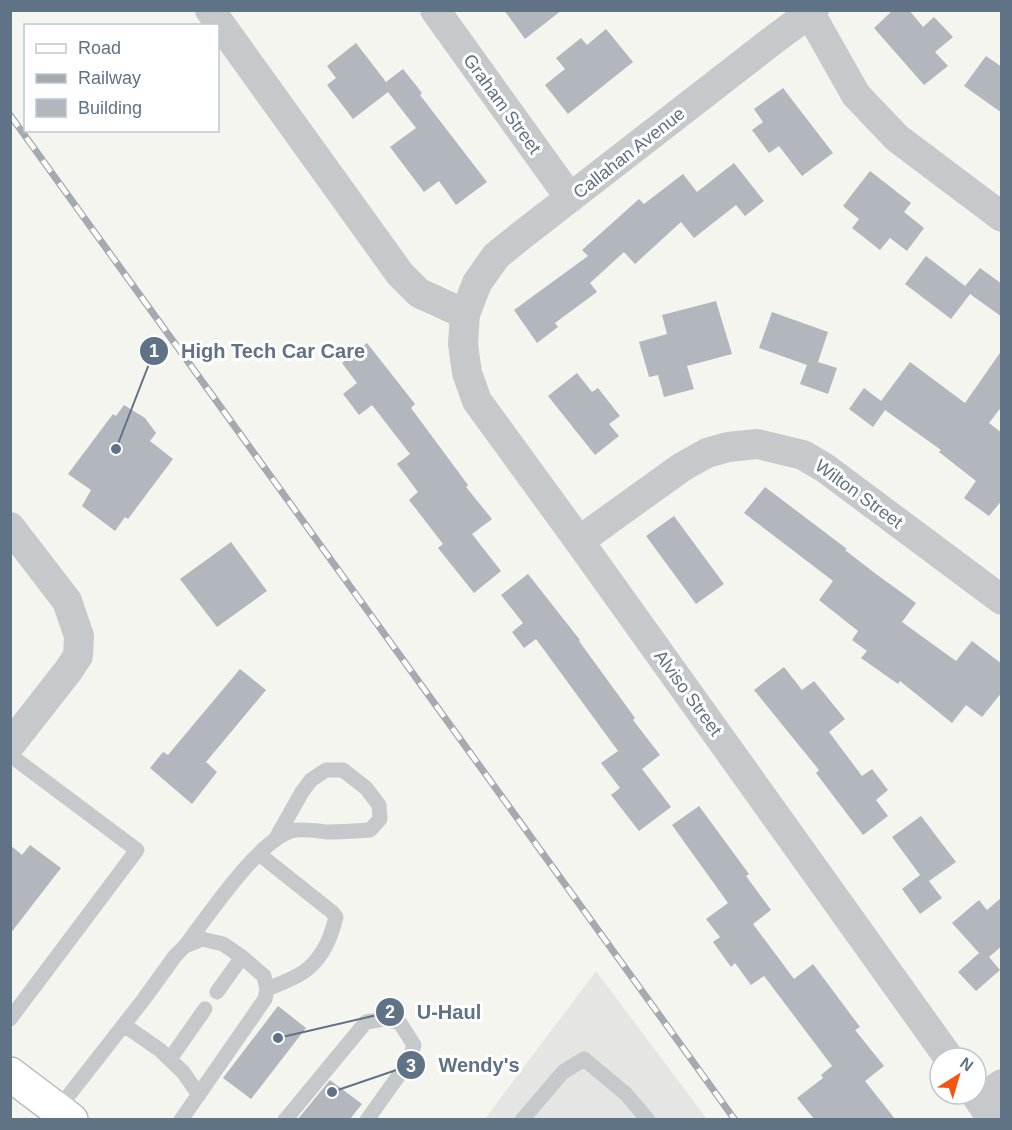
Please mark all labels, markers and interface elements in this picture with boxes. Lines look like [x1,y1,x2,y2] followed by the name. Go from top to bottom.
[24,24,219,132] legend
[78,38,121,58] text: Road
[459,50,545,158] street label: Graham Street
[78,68,141,88] text: Railway
[78,98,142,118] text: Building
[569,103,689,203] street label: Callahan Avenue
[139,332,377,370] callout: High Tech Car Care
[181,340,365,362] text: High Tech Car Care
[149,341,159,361] text: 1
[811,456,907,532] street label: Wilton Street
[650,646,726,740] street label: Alviso Street
[375,993,493,1031] callout: U-Haul
[417,1001,481,1023] text: U-Haul
[385,1002,395,1022] text: 2
[396,1046,531,1084] callout: Wendy's
[928,1046,988,1106] north arrow
[438,1054,520,1076] text: Wendy's
[957,1054,976,1075] text: N
[406,1056,416,1076] text: 3

